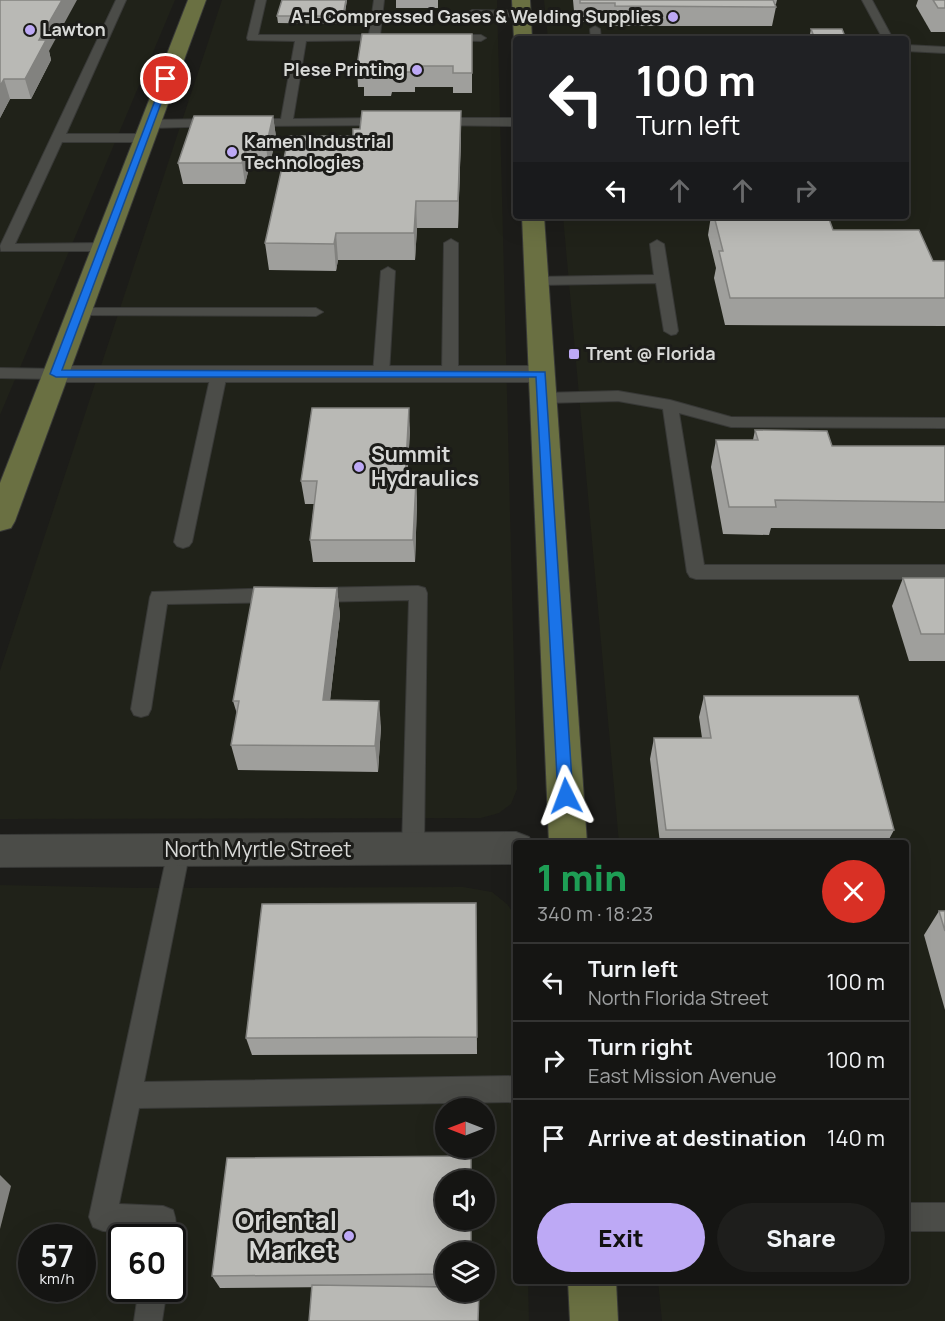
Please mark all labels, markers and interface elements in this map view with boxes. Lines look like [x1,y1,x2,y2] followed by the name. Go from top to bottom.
[291,4,661,28] place label: A-L Compressed Gases & Welding Supplies
[666,10,680,24] marker: A-L Compressed Gases & Welding Supplies
[42,17,106,41] place label: Lawton
[23,23,37,37] marker: Lawton
[636,51,756,109] text: 100 m
[140,53,191,104] pin
[283,57,405,81] place label: Plese Printing
[537,60,615,138] icon: left
[149,62,182,95] icon: arrive
[410,63,424,77] marker: Plese Printing
[636,106,740,143] text: Turn left
[244,129,391,174] place label: Kamen Industrial Technologies
[225,145,239,159] marker: Kamen Industrial Technologies
[600,174,633,207] icon: left
[663,174,696,207] icon: ahead
[726,174,759,207] icon: ahead
[789,174,822,207] icon: right
[586,341,716,365] place label: Trent @ Florida
[567,347,581,361] marker: Trent @ Florida
[371,440,479,492] place label: Summit Hydraulics
[352,460,366,474] marker: Summit Hydraulics
[534,764,598,828] position arrow
[164,835,352,863] street label: North Myrtle Street
[537,853,627,902] text: 1 min
[822,860,885,923] button: close
[537,900,653,927] text: 340 m · 18:23
[588,954,678,984] text: Turn left
[537,966,570,999] icon: left
[827,967,885,997] text: 100 m
[588,984,769,1011] text: North Florida Street
[588,1032,693,1062] text: Turn right
[537,1044,570,1077] icon: right
[827,1045,885,1075] text: 100 m
[588,1062,776,1089] text: East Mission Avenue
[435,1098,495,1158] north arrow
[435,1098,495,1302] map controls
[537,1122,570,1155] icon: arrive
[588,1123,806,1153] text: Arrive at destination
[827,1123,885,1153] text: 140 m
[435,1170,495,1230] button: sound
[235,1202,337,1268] place label: Oriental Market
[537,1203,705,1272] button: Exit
[717,1203,885,1272] button: Share
[108,1224,186,1302] speed limit sign: 60
[342,1229,356,1243] marker: Oriental Market
[40,1235,74,1276] text: 57
[435,1242,495,1302] button: layers
[40,1268,74,1289] text: km/h

